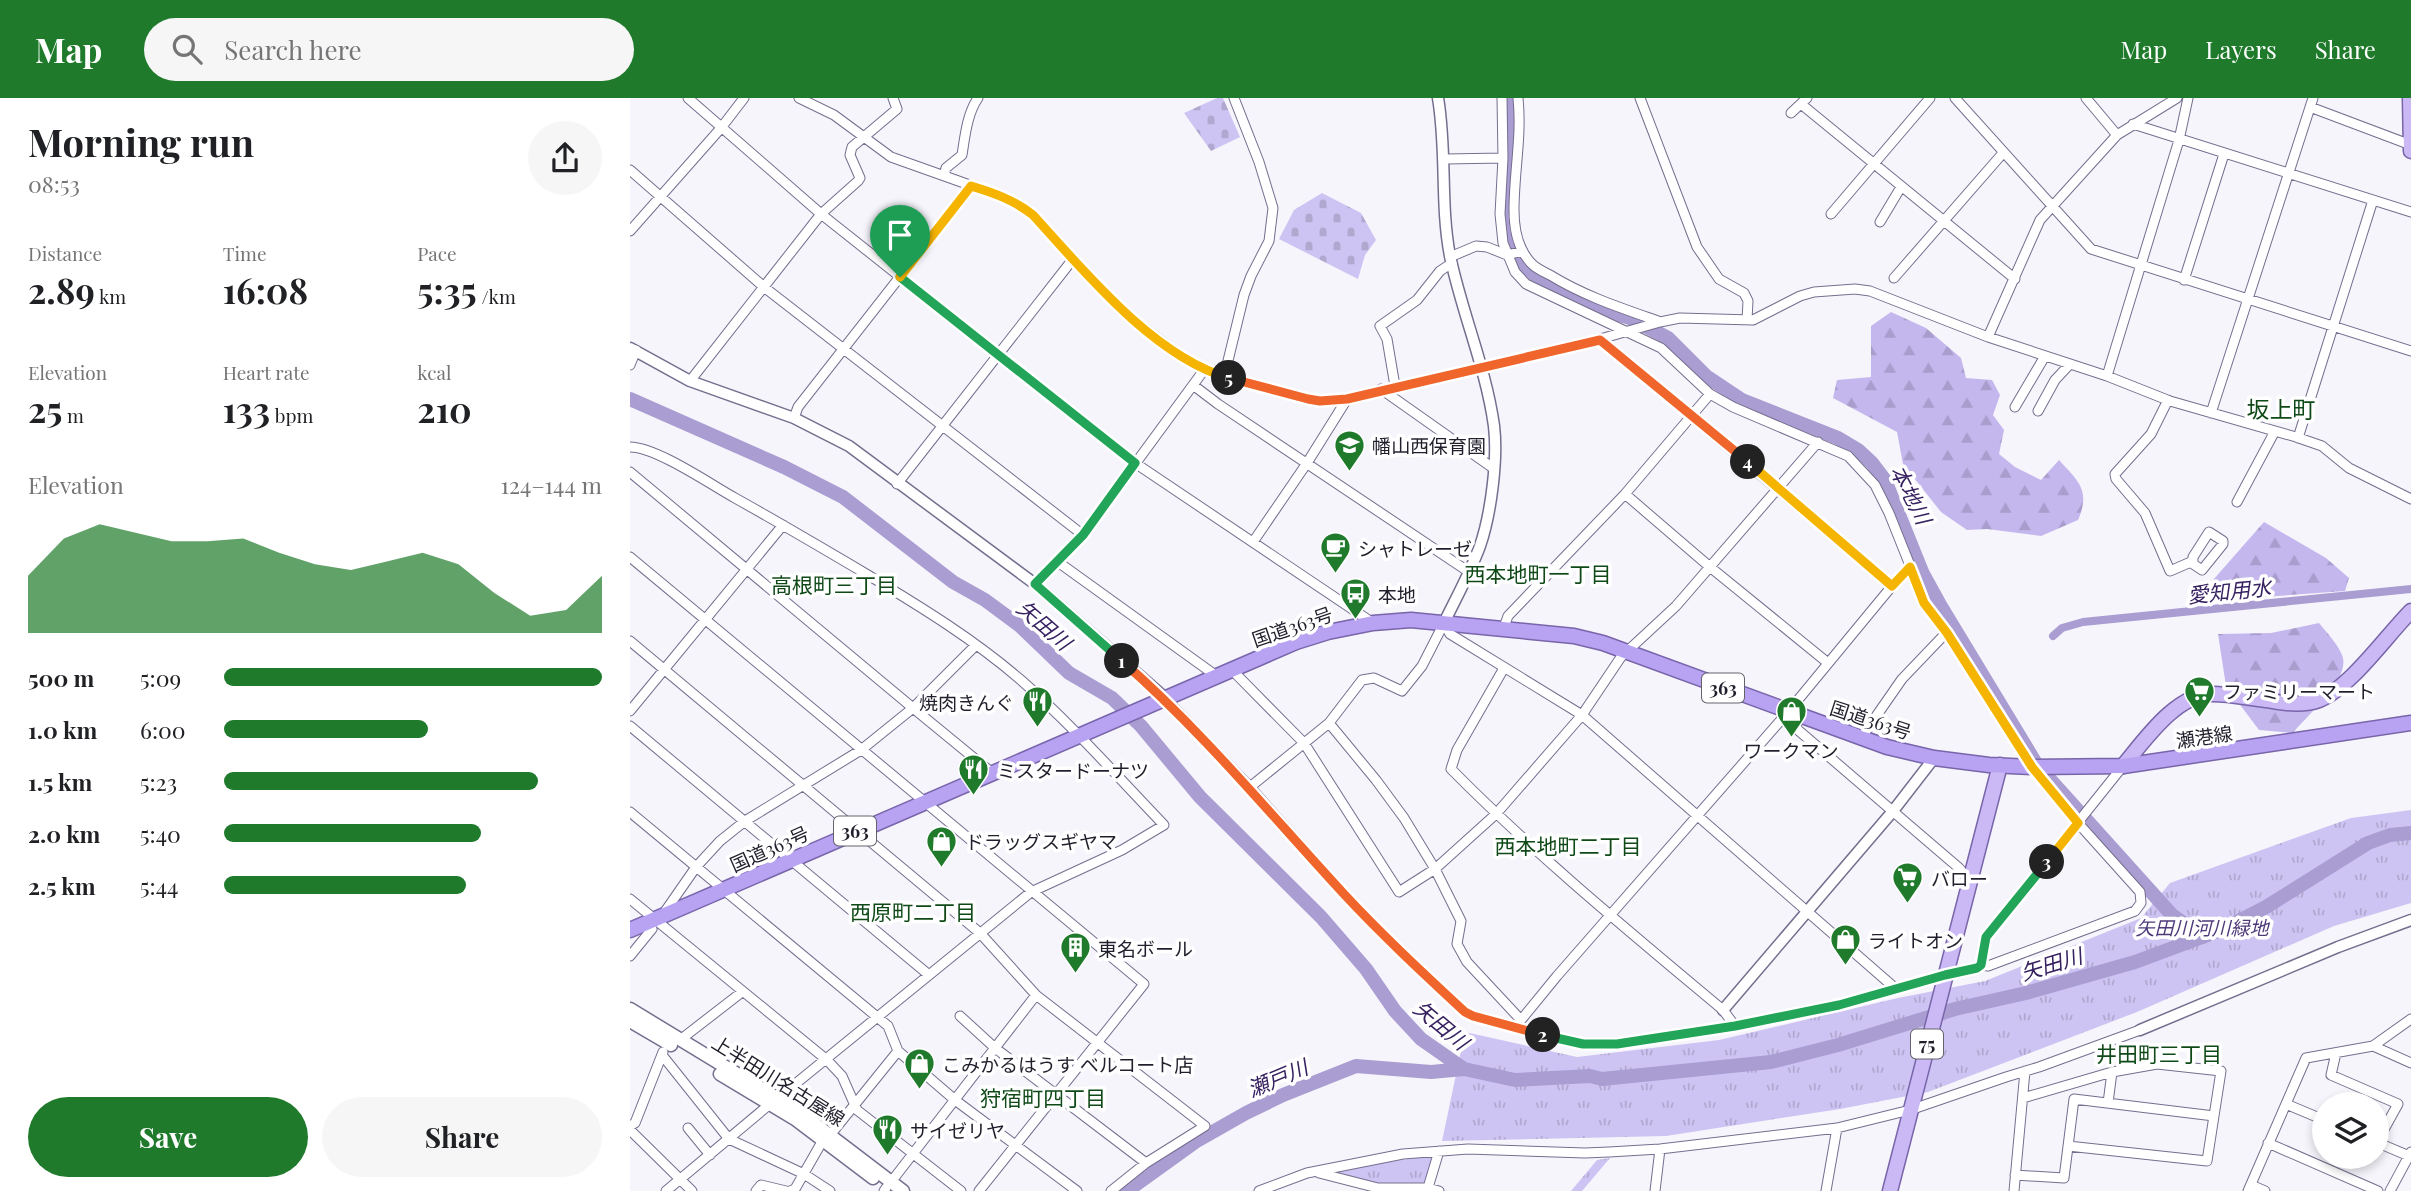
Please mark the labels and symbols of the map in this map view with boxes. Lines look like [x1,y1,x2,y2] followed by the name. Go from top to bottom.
[870,205,930,277] pin
[1212,360,1246,396] pin: 5
[2247,393,2316,424] district label: 坂上町
[1332,428,1366,472] school or university icon: 幡山西保育園
[1372,432,1486,458] place label: 幡山西保育園
[1730,444,1766,480] pin: 4
[1885,460,1940,530] water label: 本地川
[1318,531,1352,575] cafe icon: シャトレーゼ
[1358,535,1472,561] place label: シャトレーゼ
[1465,559,1612,587] district label: 西本地町一丁目
[771,570,897,598] district label: 高根町三丁目
[2186,571,2274,608] water label: 愛知用水
[1338,577,1372,621] bus stop icon: 本地
[1378,581,1416,607] place label: 本地
[1012,593,1079,657] water label: 矢田川
[1248,600,1336,652] street label: 国道363号
[1105,644,1140,678] pin: 1
[1702,674,1744,702] road number: 363
[2183,674,2217,718] supermarket icon: ファミリーマート
[2223,678,2375,704] place label: ファミリーマート
[1020,685,1054,729] restaurant icon: 焼肉きんぐ
[919,689,1014,715] place label: 焼肉きんぐ
[1774,694,1808,738] shop icon: ワークマン
[1827,694,1915,744] street label: 国道363号
[2174,719,2234,753] street label: 瀬港線
[1743,737,1839,763] place label: ワークマン
[957,753,991,797] restaurant icon: ミスタードーナツ
[997,757,1149,783] place label: ミスタードーナツ
[834,816,876,846] road number: 363
[725,819,813,877] street label: 国道363号
[925,824,959,868] shop icon: ドラッグスギヤマ
[965,828,1117,854] place label: ドラッグスギヤマ
[1495,831,1642,859] district label: 西本地町二丁目
[2030,844,2064,880] pin: 3
[1891,861,1925,905] supermarket icon: バロー
[1931,865,1988,891] place label: バロー
[850,897,976,925] district label: 西原町二丁目
[2135,914,2270,940] park label: 矢田川河川緑地
[1828,923,1862,967] shop icon: ライトオン
[1868,927,1963,953] place label: ライトオン
[1058,931,1092,975] building icon: 東名ボール
[1098,935,1193,961] place label: 東名ボール
[2017,940,2087,986] water label: 矢田川
[1409,993,1477,1056] water label: 矢田川
[1525,1018,1560,1052] pin: 2
[708,1029,850,1131] street label: 上半田川名古屋線
[1911,1029,1943,1058] road number: 75
[2096,1039,2222,1067] district label: 井田町三丁目
[902,1047,936,1091] shop icon: こみかるはうす ベルコート店
[942,1051,1193,1077] place label: こみかるはうす ベルコート店
[1243,1051,1313,1102] water label: 瀬戸川
[980,1083,1106,1111] district label: 狩宿町四丁目
[870,1113,904,1157] restaurant icon: サイゼリヤ
[910,1117,1005,1143] place label: サイゼリヤ

